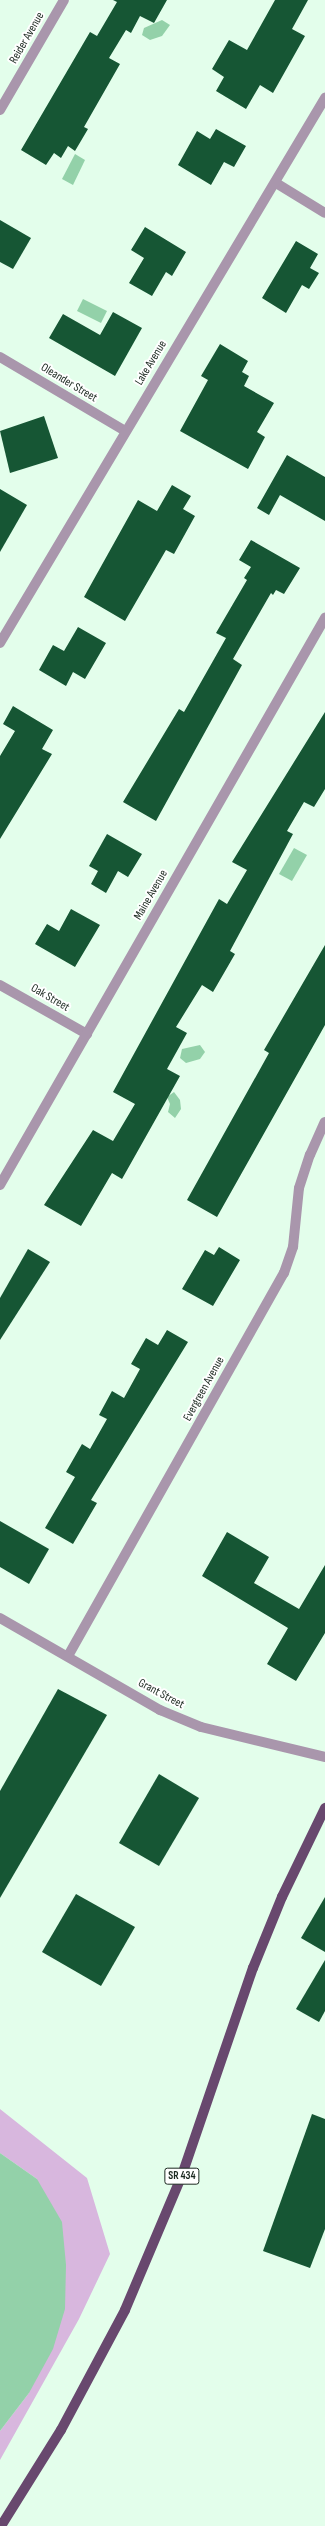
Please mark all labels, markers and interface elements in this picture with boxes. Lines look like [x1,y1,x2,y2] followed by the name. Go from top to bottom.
[7,10,47,66] street label: Reider Avenue
[132,338,170,388] street label: Lake Avenue
[38,361,100,405] street label: Oleander Street
[131,868,171,922] street label: Maine Avenue
[28,981,72,1015] street label: Oak Street
[180,1354,228,1424] street label: Evergreen Avenue
[136,1676,186,1712] street label: Grant Street
[164,2167,200,2185] road number: SR 434

